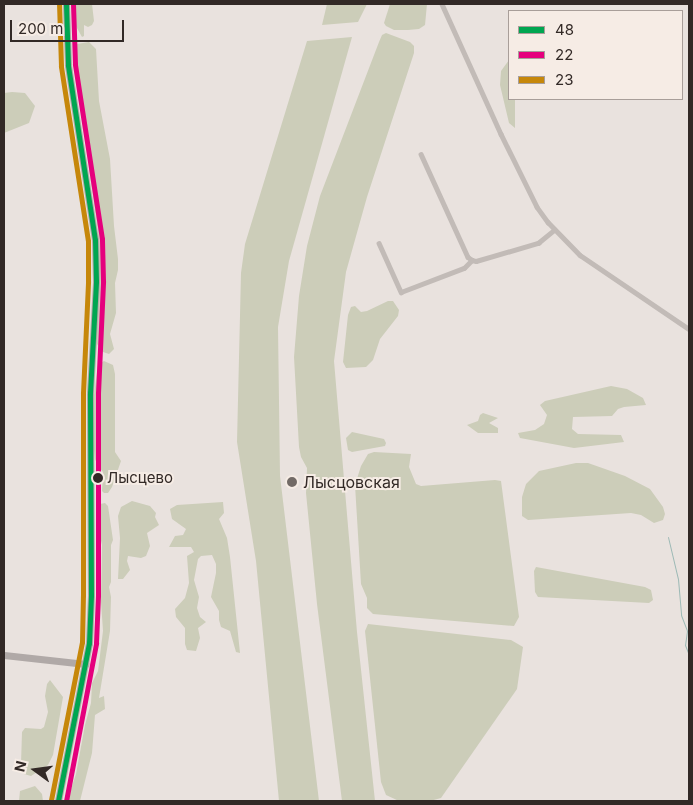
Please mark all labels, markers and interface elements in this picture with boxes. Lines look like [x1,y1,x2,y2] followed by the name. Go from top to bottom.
[12,10,126,42] scale bar
[508,10,683,100] legend
[18,19,63,38] text: 200 m
[555,20,574,39] text: 48
[555,45,573,64] text: 22
[555,70,573,89] text: 23
[107,469,173,487] place label: Лысцево
[303,472,400,492] place label: Лысцовская
[93,473,103,483] marker: Лысцево
[285,475,299,489] marker: Лысцовская
[10,745,60,795] north arrow
[10,759,29,773] text: N

